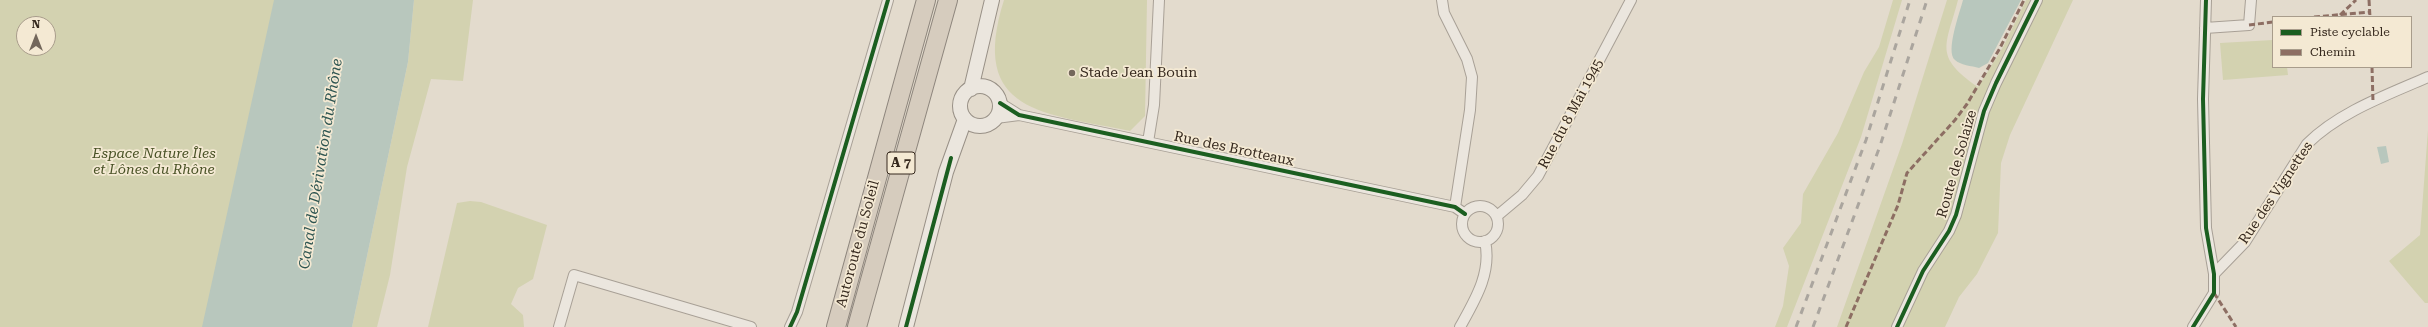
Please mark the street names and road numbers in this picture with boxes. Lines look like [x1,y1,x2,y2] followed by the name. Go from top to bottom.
[1535,56,1607,172] street label: Rue du 8 Mai 1945
[1934,108,1980,220] street label: Route de Solaize
[1172,128,1296,170] street label: Rue des Brotteaux
[2235,139,2317,247] street label: Rue des Vignettes
[887,152,915,174] road number: A 7
[833,179,883,309] street label: Autoroute du Soleil

